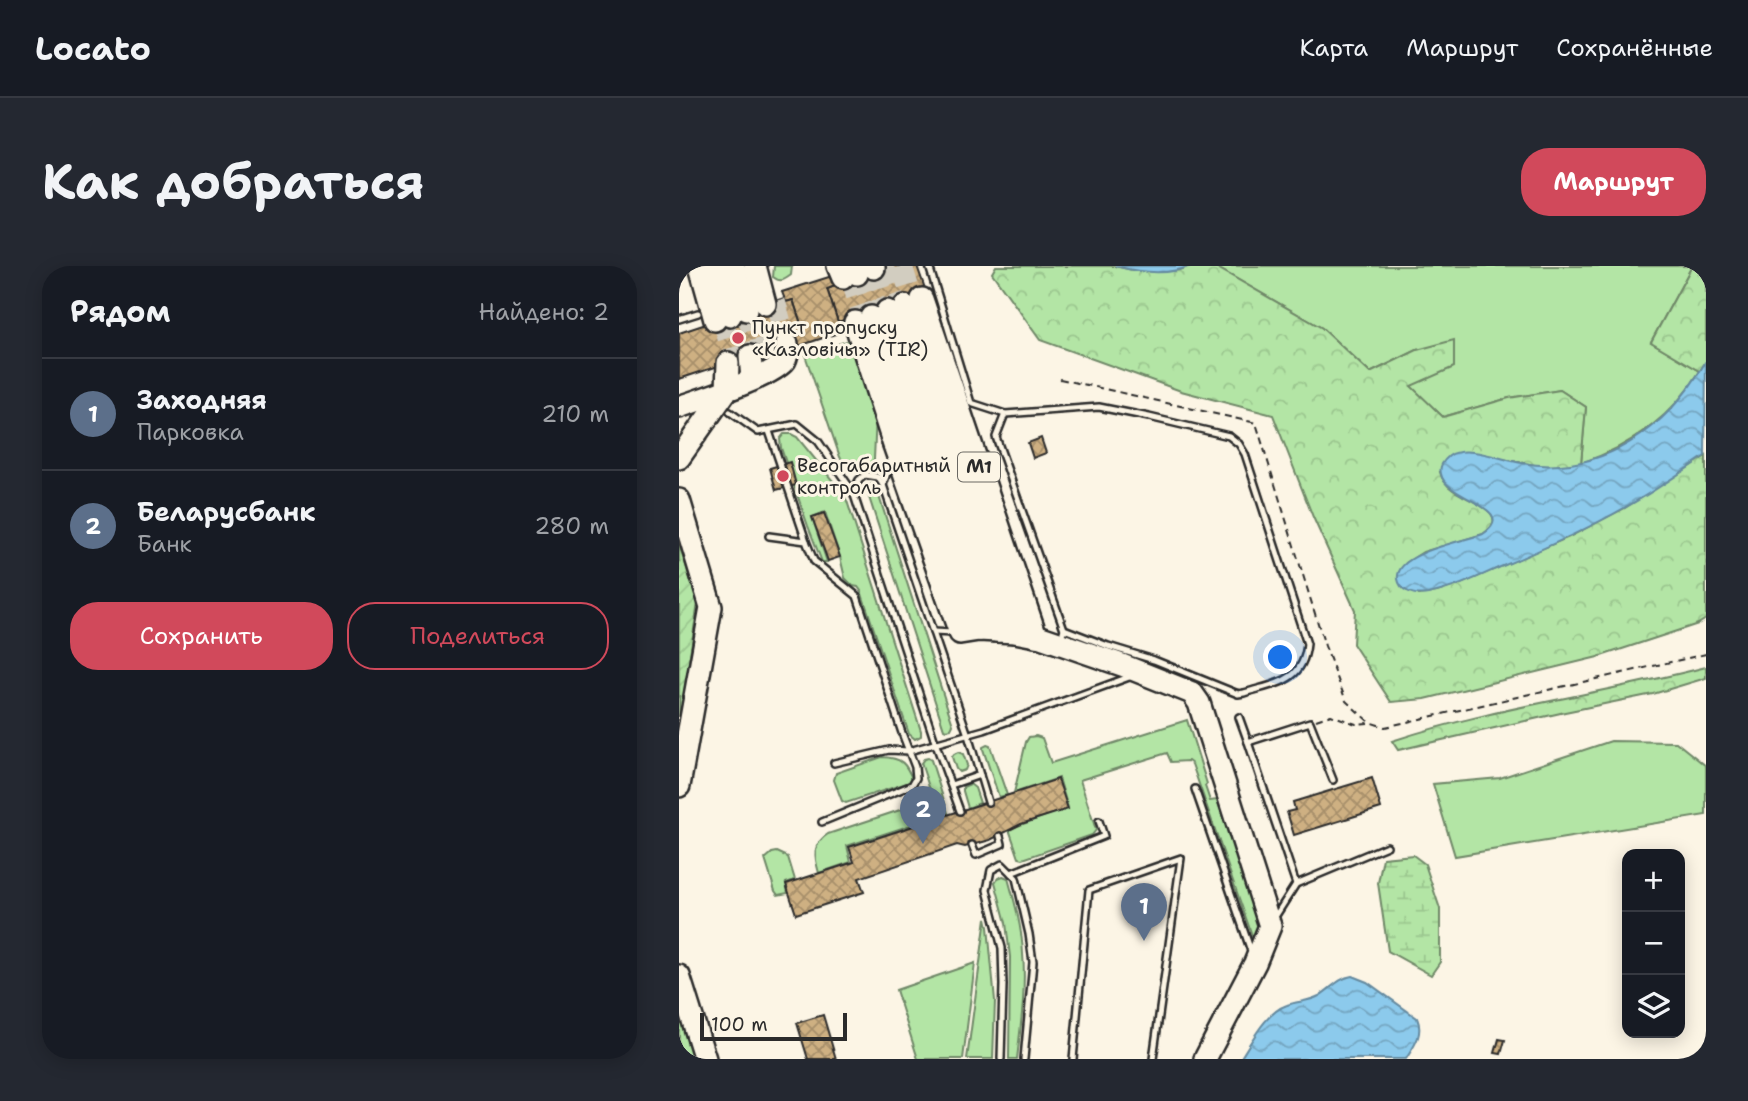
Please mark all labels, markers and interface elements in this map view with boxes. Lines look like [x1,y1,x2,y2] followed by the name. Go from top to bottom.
[35,26,151,71] text: Locato
[1300,32,1368,64] text: Карта
[1406,32,1518,64] text: Маршрут
[1556,32,1713,64] text: Сохранённые
[1521,148,1706,216] button: Маршрут
[42,149,424,215] text: Как добраться
[70,291,170,332] text: Рядом
[479,297,609,327] text: Найдено: 2
[752,315,928,362] place label: Пункт пропуску «Казловічы» (TIR)
[730,330,746,346] marker: Пункт пропуску «Казловічы» (TIR)
[137,382,267,417] text: Заходняя
[88,399,98,429] text: 1
[541,399,609,429] text: 210 m
[137,417,244,447] text: Парковка
[958,452,1000,482] road number: М1
[797,453,951,500] place label: Весогабаритный контроль
[775,468,791,484] marker: Весогабаритный контроль
[137,494,316,529] text: Беларусбанк
[85,511,101,541] text: 2
[534,511,609,541] text: 280 m
[137,529,192,559] text: Банк
[70,602,333,670] button: Сохранить
[347,602,609,670] button: Поделиться
[1263,640,1297,674] your location
[900,786,946,844] pin: 2
[1622,849,1685,1038] map controls
[1622,849,1685,912] button: +
[1121,883,1167,941] pin: 1
[1622,912,1685,975] button: −
[1622,975,1685,1038] button: layers
[700,1010,847,1042] scale bar
[711,1012,768,1037] text: 100 m

